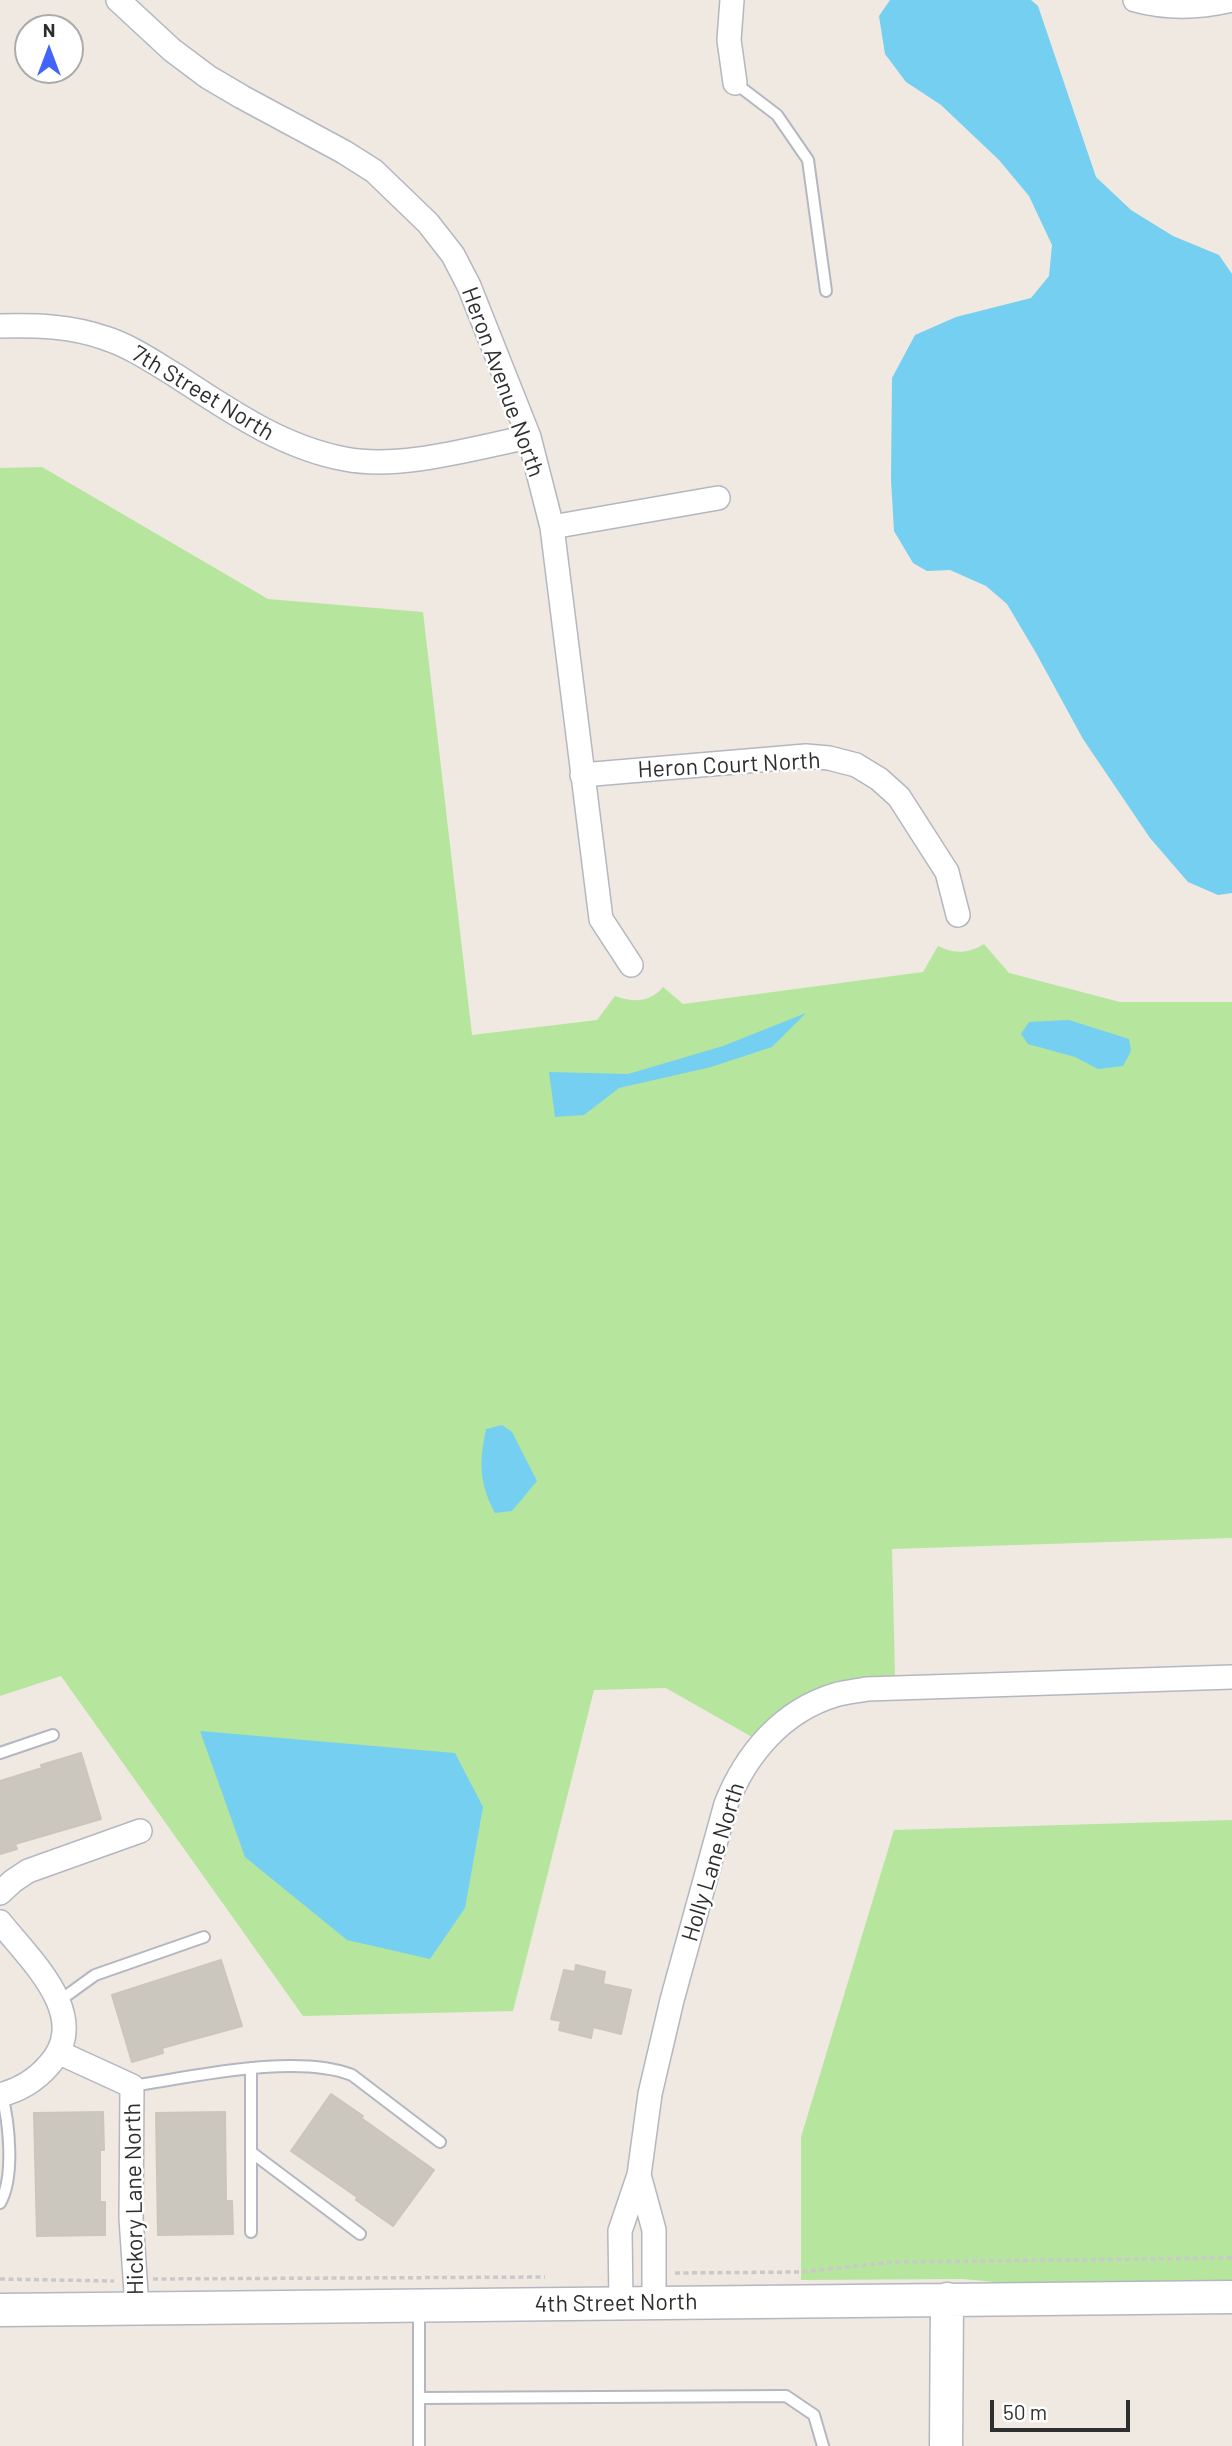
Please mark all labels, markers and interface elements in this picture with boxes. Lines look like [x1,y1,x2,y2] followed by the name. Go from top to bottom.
[14,14,84,84] north arrow
[43,18,55,41] text: N
[456,283,550,481] street label: Heron Avenue North
[127,340,279,446] street label: 7th Street North
[637,746,821,784] street label: Heron Court North
[676,1779,750,1945] street label: Holly Lane North
[119,2103,149,2295] street label: Hickory Lane North
[534,2288,698,2318] street label: 4th Street North
[994,2386,1134,2430] scale bar
[1003,2399,1047,2424] text: 50 m

